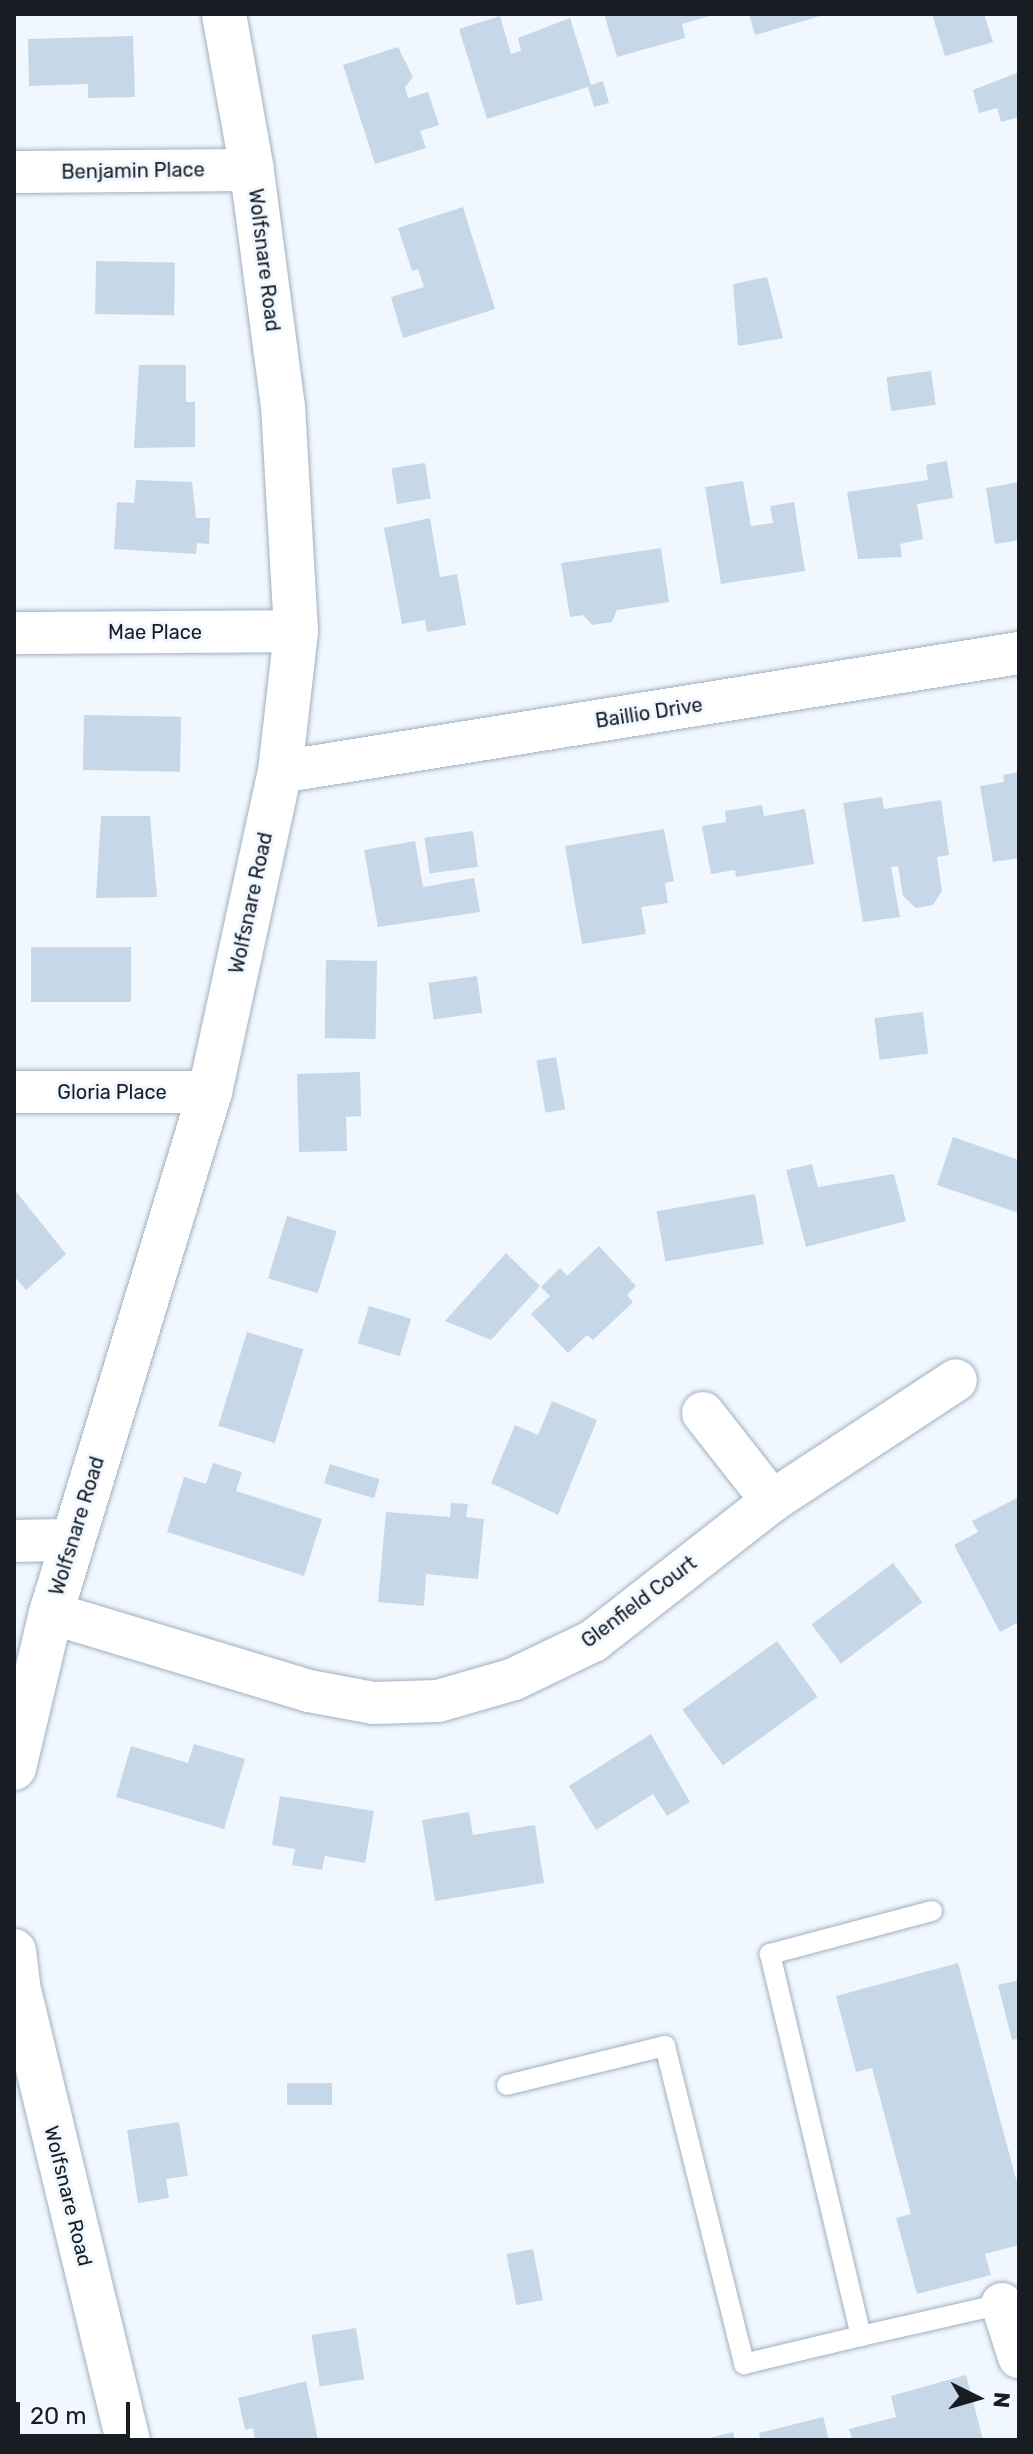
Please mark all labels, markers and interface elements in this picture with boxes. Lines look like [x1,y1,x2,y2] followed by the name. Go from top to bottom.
[61,158,205,184] street label: Benjamin Place
[243,187,285,333] street label: Wolfsnare Road
[108,620,202,644] street label: Mae Place
[594,693,704,733] street label: Baillio Drive
[224,830,278,976] street label: Wolfsnare Road
[57,1080,167,1104] street label: Gloria Place
[44,1454,110,1598] street label: Wolfsnare Road
[577,1551,701,1653] street label: Glenfield Court
[39,2123,97,2269] street label: Wolfsnare Road
[937,2358,1017,2438] north arrow
[20,2386,134,2436] scale bar
[987,2391,1016,2409] text: N
[30,2402,87,2430] text: 20 m

